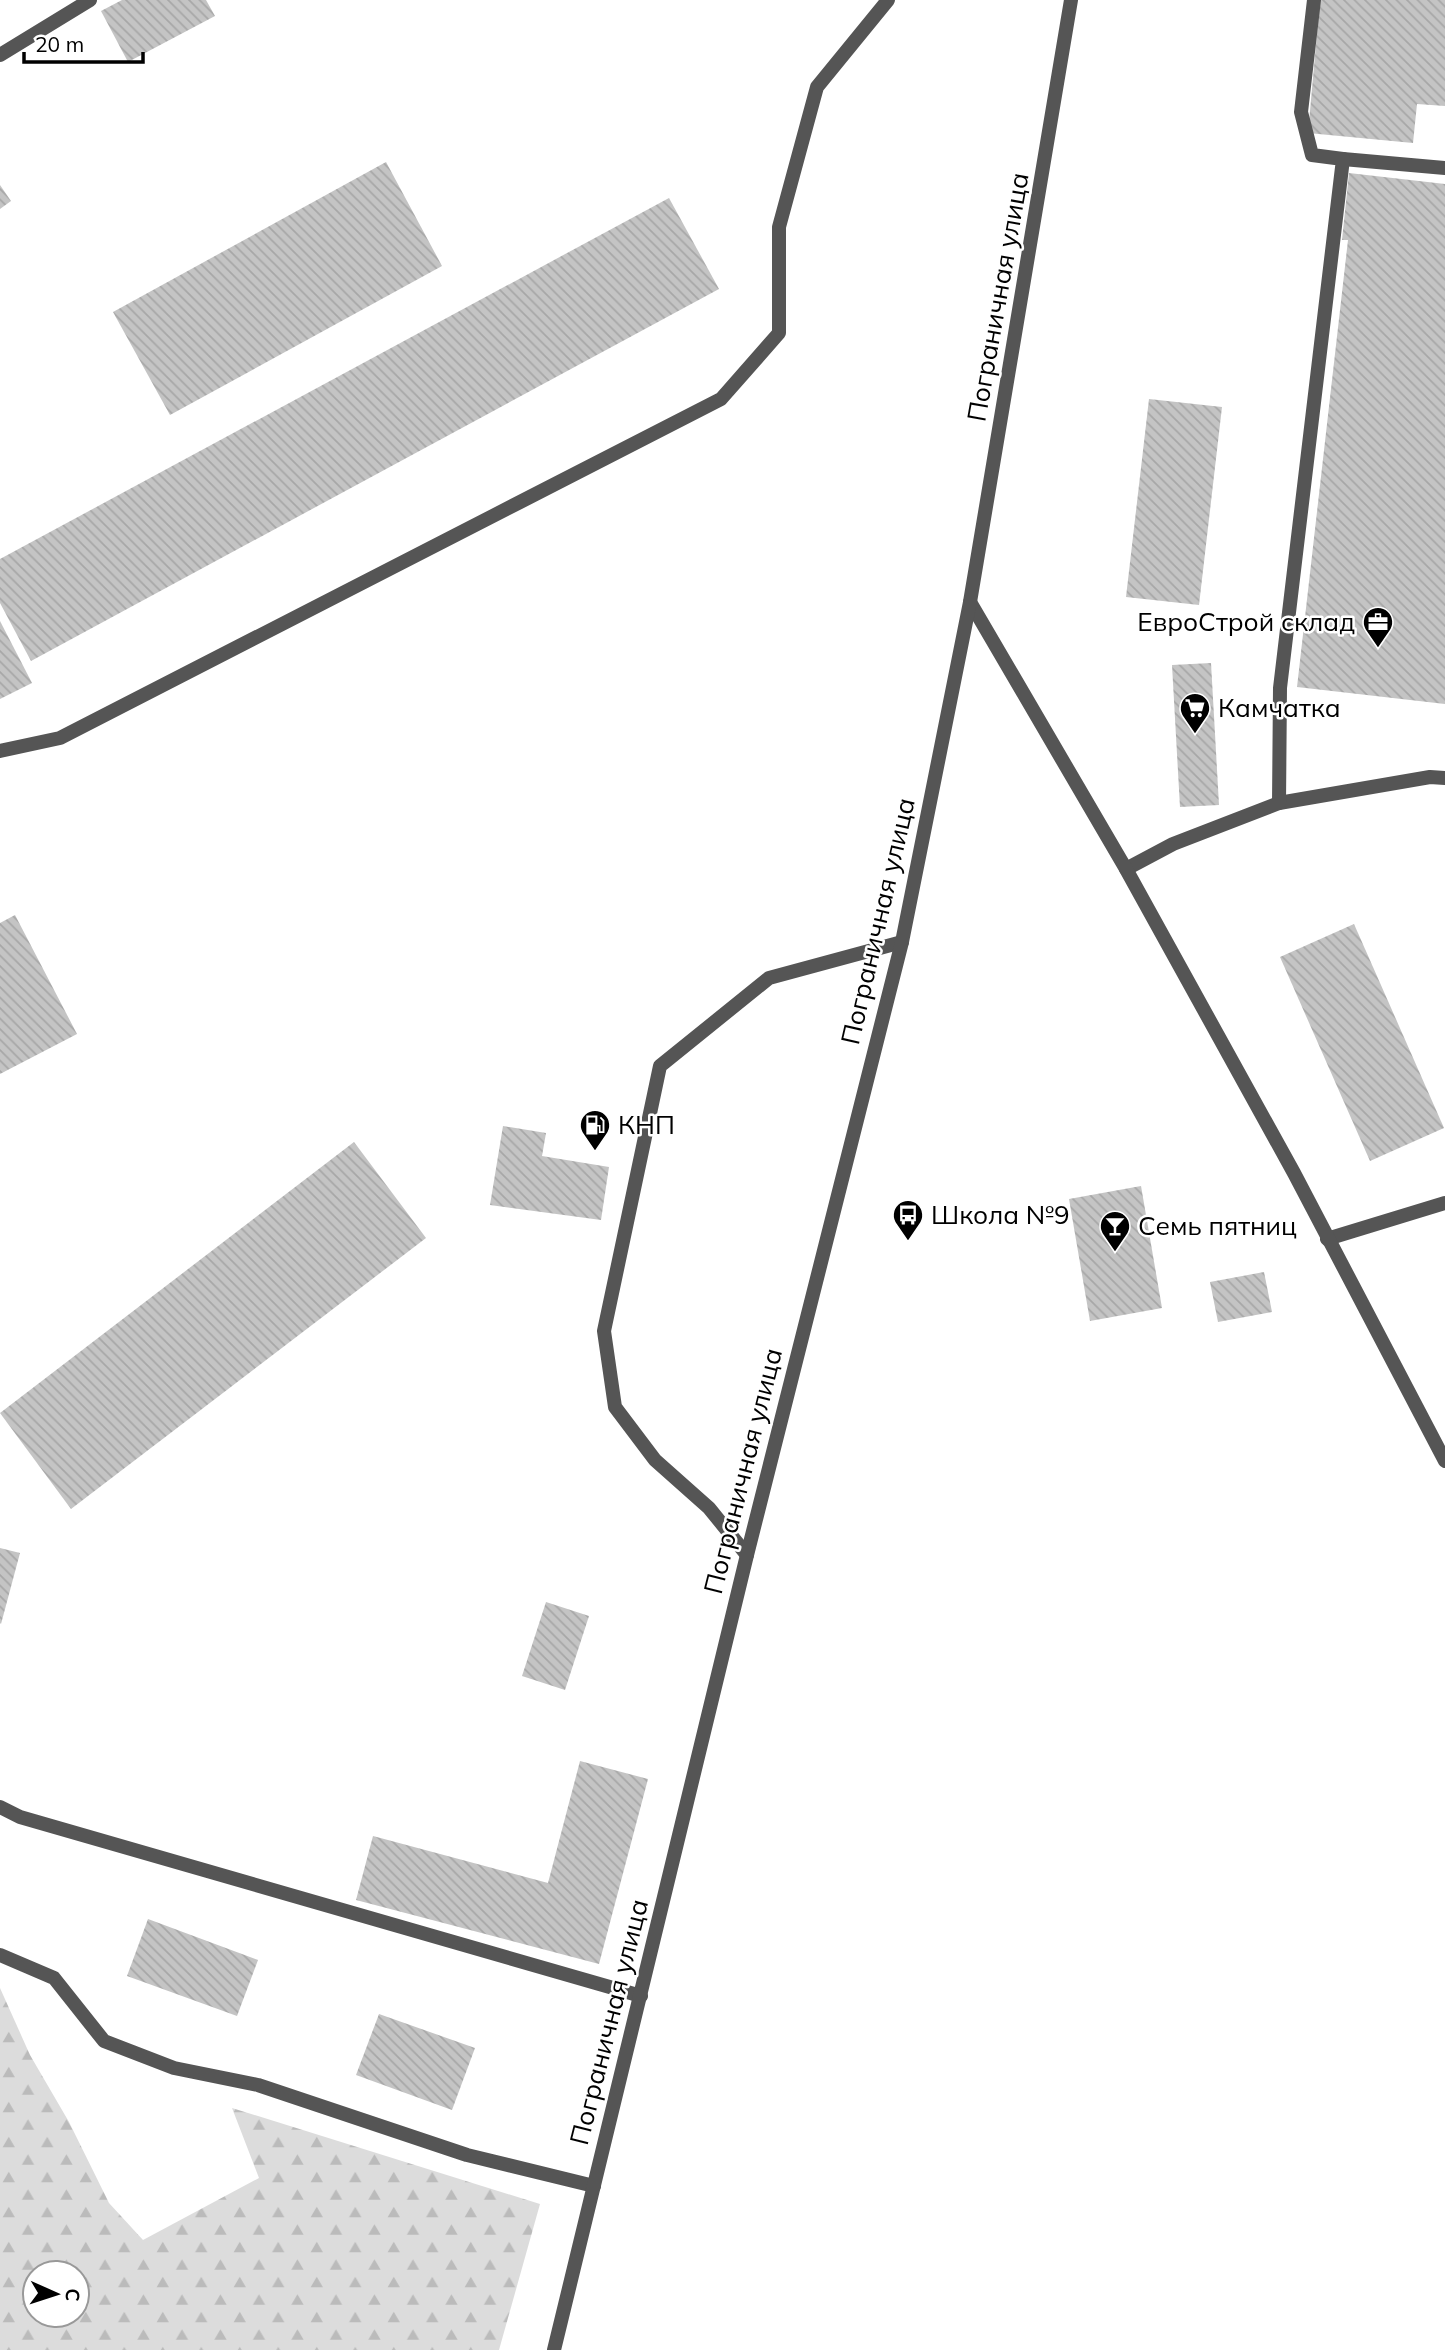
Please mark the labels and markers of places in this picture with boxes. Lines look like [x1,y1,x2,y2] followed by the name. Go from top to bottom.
[1137,605,1355,638] place label: ЕвроСтрой склад
[1361,605,1395,649] office icon: ЕвроСтрой склад
[1178,691,1212,735] supermarket icon: Камчатка
[1218,691,1341,724] place label: Камчатка
[578,1108,612,1152] fuel station icon: КНП
[618,1108,675,1141] place label: КНП
[891,1198,925,1242] bus stop icon: Школа №9
[931,1198,1070,1231] place label: Школа №9
[1098,1209,1132,1253] bar icon: Семь пятниц
[1138,1209,1297,1242] place label: Семь пятниц

